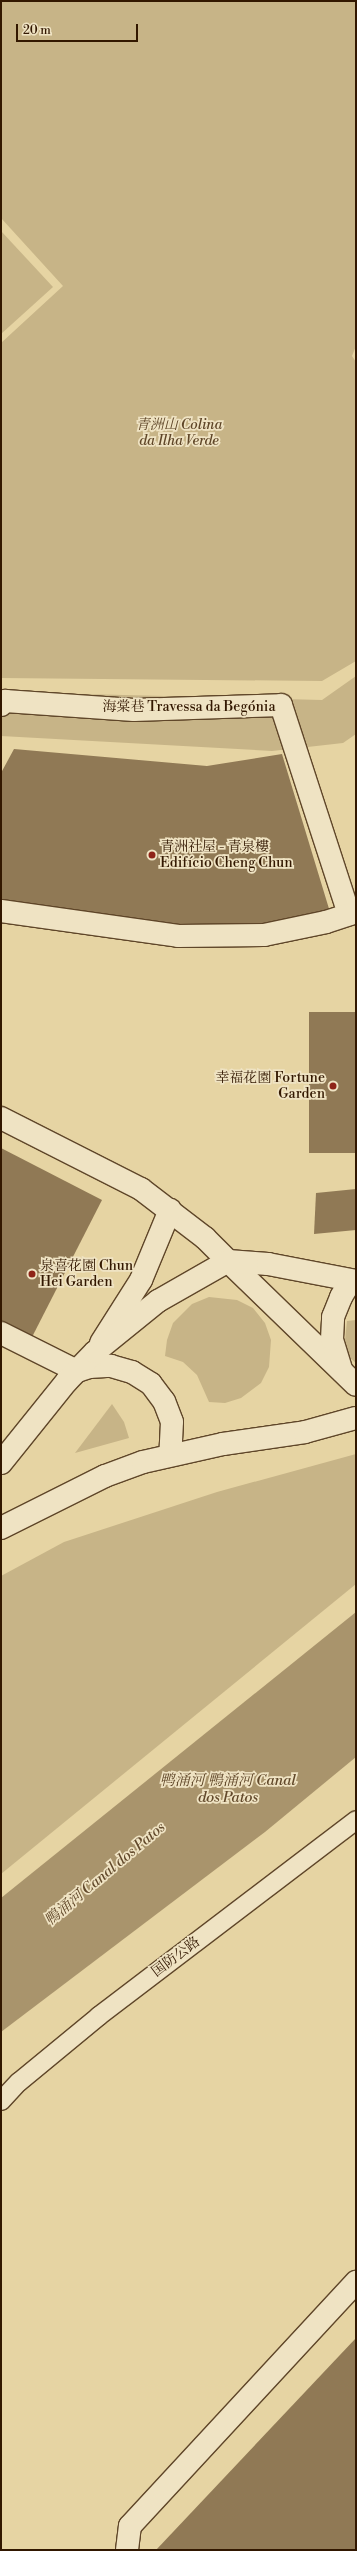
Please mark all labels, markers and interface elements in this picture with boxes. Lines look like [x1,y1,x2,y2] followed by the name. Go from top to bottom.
[18,16,140,42] scale bar
[23,23,51,38] text: 20 m
[136,417,222,450] park label: 青洲山 Colina da Ilha Verde
[102,699,276,715] street label: 海棠巷 Travessa da Begónia
[160,839,293,872] place label: 青洲社屋 - 青泉樓 Edifício Cheng Chun
[147,850,157,860] marker: 青洲社屋 - 青泉樓 Edifício Cheng Chun
[215,1070,325,1102] place label: 幸福花園 Fortune Garden
[328,1081,338,1091] marker: 幸福花園 Fortune Garden
[40,1258,133,1290] place label: 泉喜花園 Chun Hei Garden
[27,1269,37,1279] marker: 泉喜花園 Chun Hei Garden
[160,1771,296,1806] water label: 鸭涌河 鴨涌河 Canal dos Patos
[41,1818,169,1930] water label: 鴨涌河 Canal dos Patos
[149,1933,203,1981] street label: 国防公路

